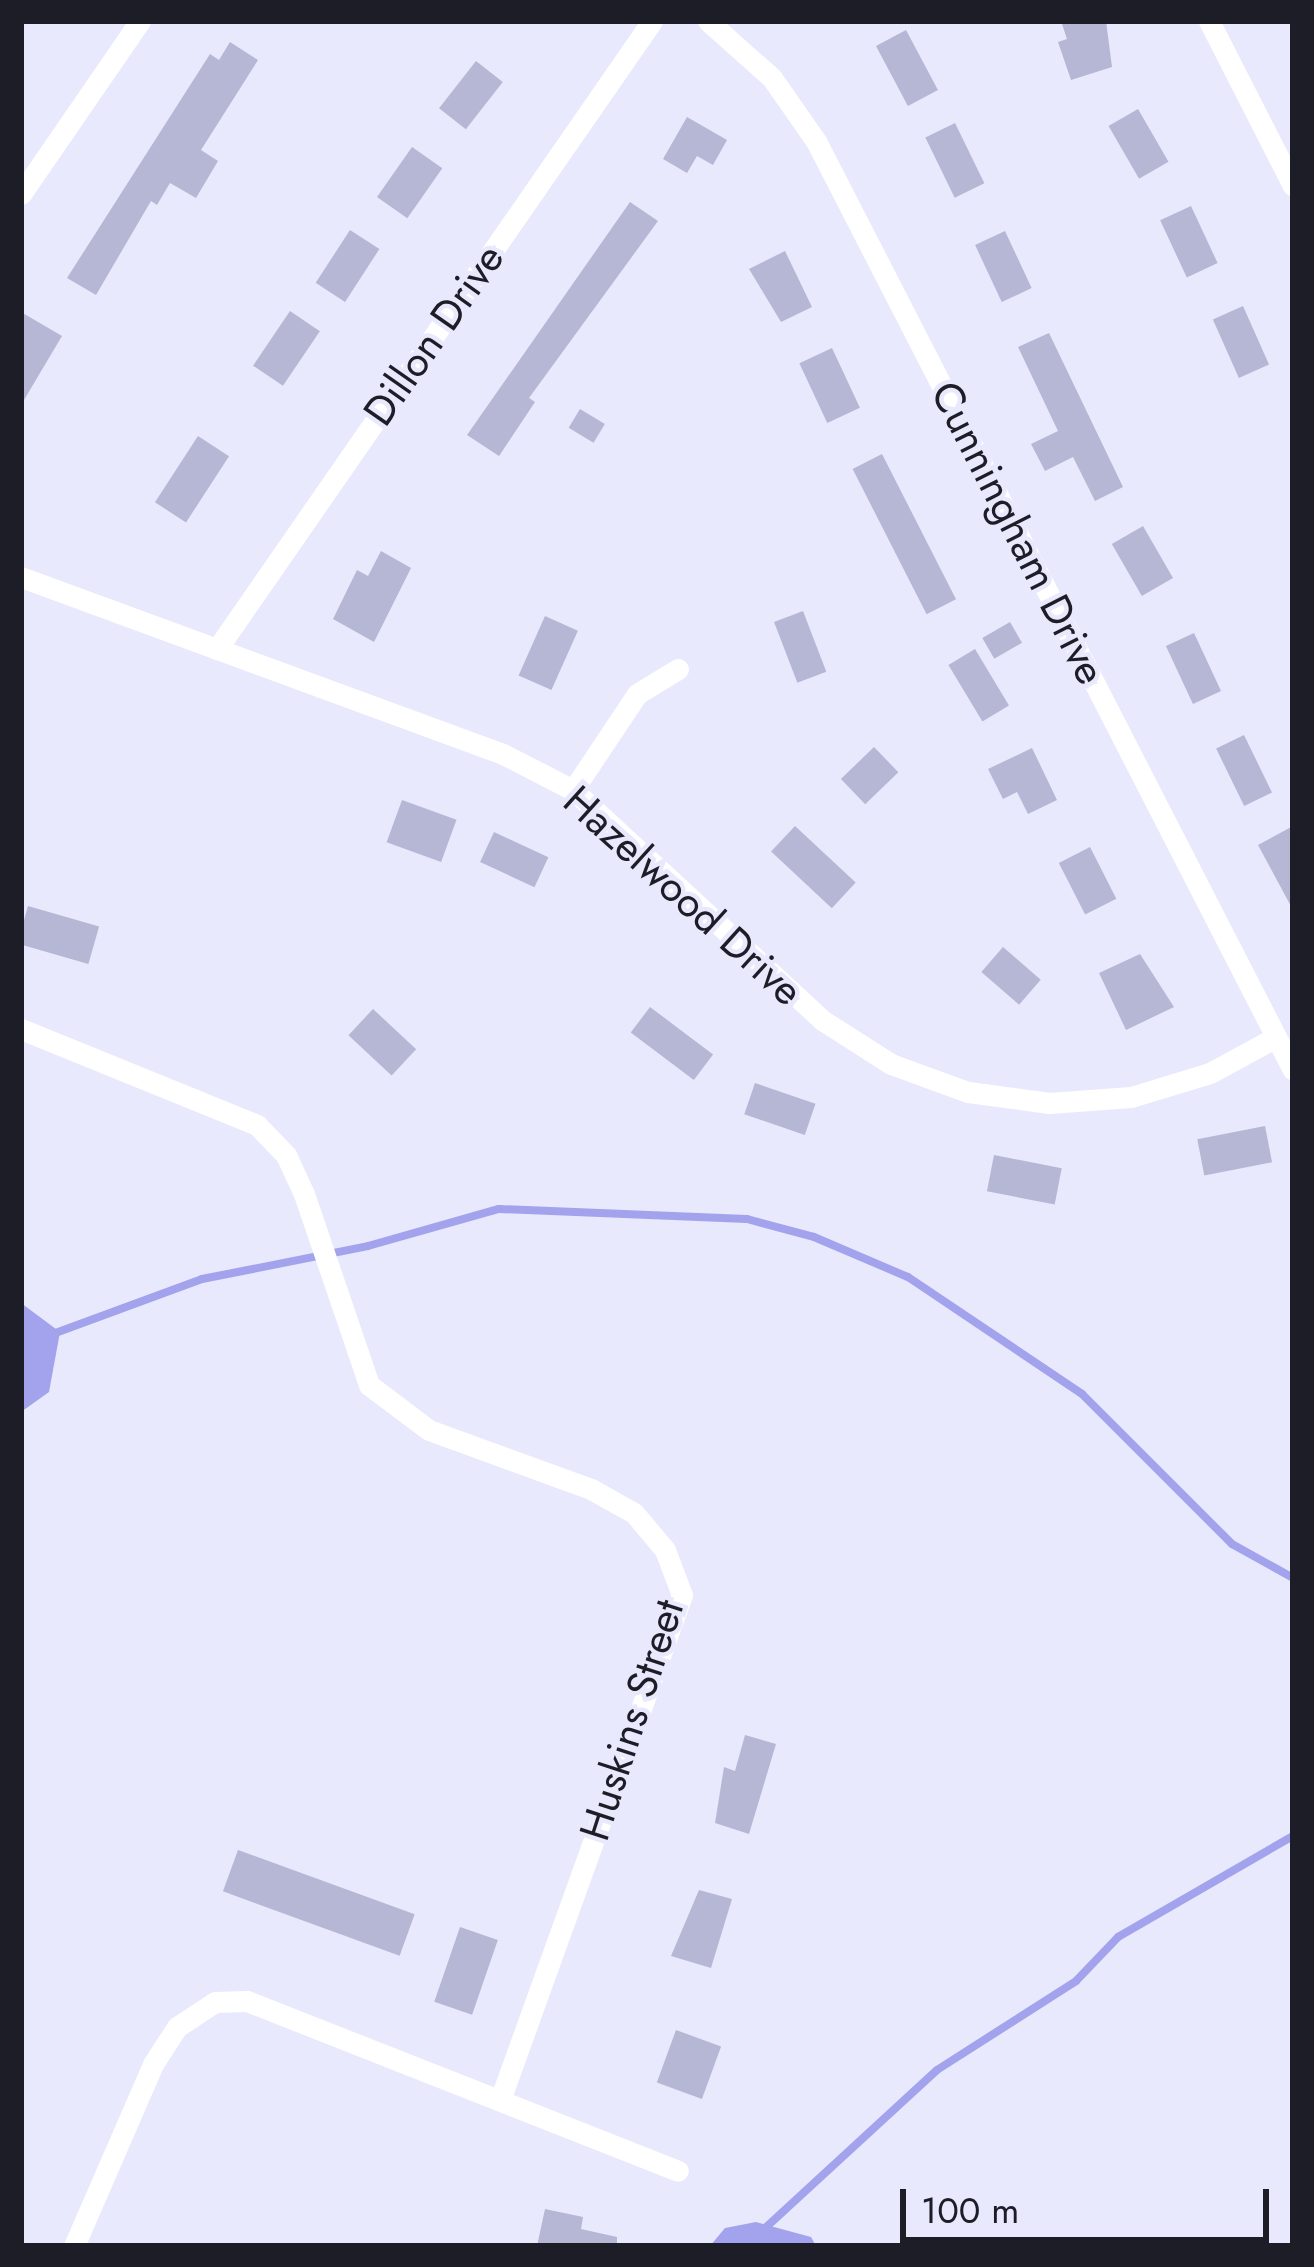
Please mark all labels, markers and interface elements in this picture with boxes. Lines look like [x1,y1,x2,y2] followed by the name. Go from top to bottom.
[353,235,515,435] street label: Dillon Drive
[920,373,1116,693] street label: Cunningham Drive
[553,776,813,1016] street label: Hazelwood Drive
[569,1593,695,1847] street label: Huskins Street
[906,2165,1275,2239] scale bar
[921,2184,1019,2236] text: 100 m

